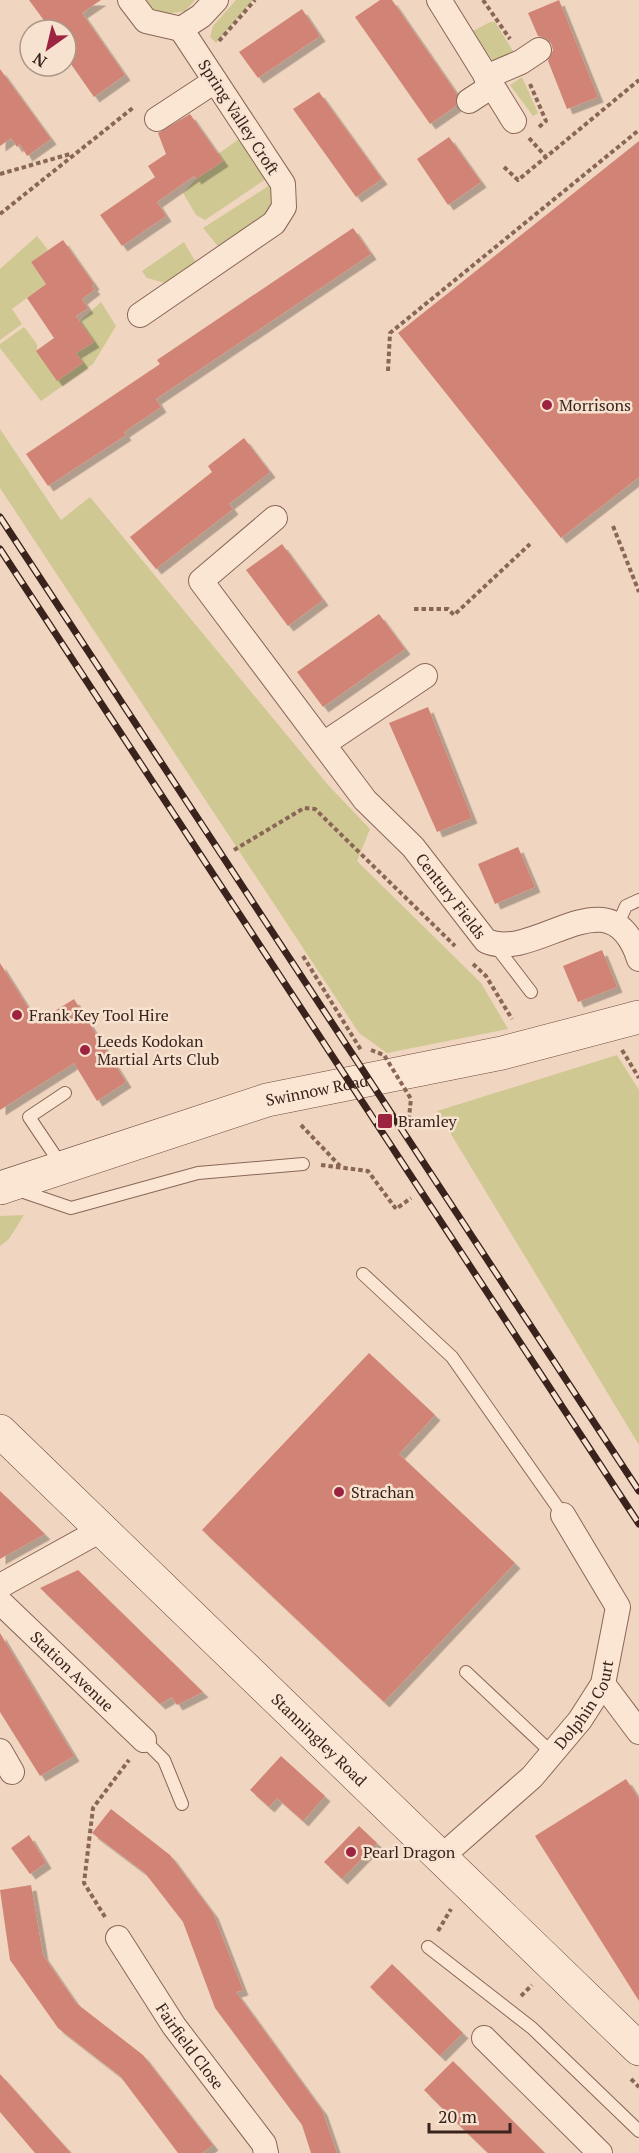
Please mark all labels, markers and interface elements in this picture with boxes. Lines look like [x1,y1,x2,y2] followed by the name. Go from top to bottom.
[18,18,78,78] north arrow
[28,48,51,73] text: N
[193,55,285,179] street label: Spring Valley Croft
[559,394,631,416] place label: Morrisons
[540,398,554,412] marker: Morrisons
[411,848,491,944] street label: Century Fields
[29,1004,169,1026] place label: Frank Key Tool Hire
[10,1008,24,1022] marker: Frank Key Tool Hire
[97,1030,219,1070] place label: Leeds Kodokan Martial Arts Club
[78,1043,92,1057] marker: Leeds Kodokan Martial Arts Club
[264,1069,370,1111] street label: Swinnow Road
[398,1110,457,1132] place label: Bramley
[376,1112,394,1130] marker: Bramley
[351,1481,415,1503] place label: Strachan
[332,1485,346,1499] marker: Strachan
[26,1626,119,1716] street label: Station Avenue
[549,1658,618,1754] street label: Dolphin Court
[267,1688,372,1791] street label: Stanningley Road
[363,1841,456,1863] place label: Pearl Dragon
[344,1845,358,1859] marker: Pearl Dragon
[151,1999,229,2094] street label: Fairfield Close
[429,2096,510,2134] scale bar
[438,2104,478,2128] text: 20 m

